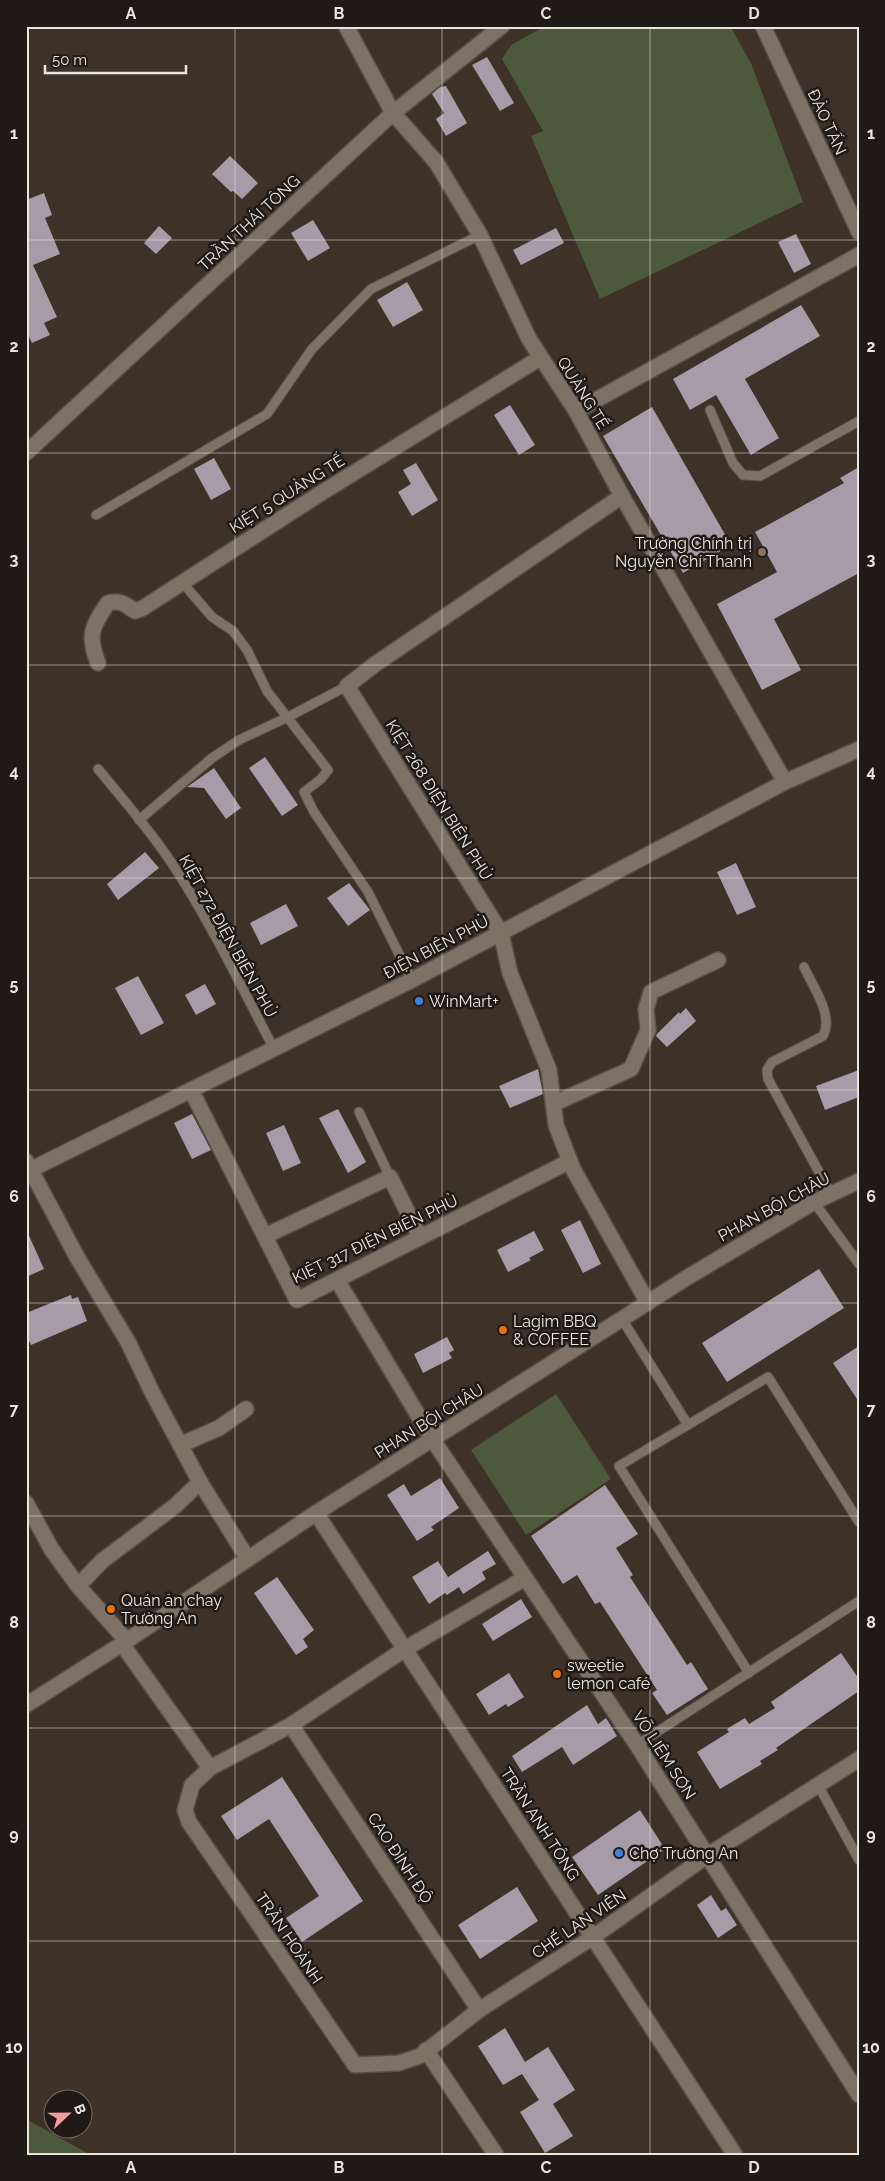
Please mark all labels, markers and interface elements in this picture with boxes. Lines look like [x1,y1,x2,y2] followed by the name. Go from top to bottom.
[126,4,137,23] text: A
[334,4,345,23] text: B
[541,4,552,23] text: C
[748,4,760,23] text: D
[45,42,186,74] scale bar
[52,51,87,69] text: 50 m
[804,85,852,158] street label: ĐÀO TẤN
[10,124,18,143] text: 1
[867,124,875,143] text: 1
[193,170,304,275] street label: TRẦN THÁI TÔNG
[9,337,19,356] text: 2
[866,337,876,356] text: 2
[553,352,615,433] street label: QUẢNG TẾ
[225,449,348,537] street label: KIỆT 5 QUẢNG TẾ
[615,534,752,571] place label: Trường Chính trị Nguyễn Chí Thanh
[756,546,768,558] marker: Trường Chính trị Nguyễn Chí Thanh
[10,550,19,569] text: 3
[867,550,876,569] text: 3
[382,716,497,884] street label: KIỆT 268 ĐIỆN BIÊN PHỦ
[9,762,19,781] text: 4
[866,762,876,781] text: 4
[175,851,282,1021] street label: KIỆT 272 ĐIỆN BIÊN PHỦ
[380,910,492,983] street label: ĐIỆN BIÊN PHỦ
[10,975,19,994] text: 5
[867,975,876,994] text: 5
[429,992,499,1011] place label: WinMart+
[413,995,425,1007] marker: WinMart+
[714,1168,833,1246] street label: PHAN BỘI CHÂU
[9,1187,19,1206] text: 6
[866,1187,876,1206] text: 6
[289,1190,461,1287] street label: KIỆT 317 ĐIỆN BIÊN PHỦ
[513,1312,597,1349] place label: Lagim BBQ & COFFEE
[497,1324,509,1336] marker: Lagim BBQ & COFFEE
[370,1379,487,1462] street label: PHAN BỘI CHÂU
[10,1400,19,1419] text: 7
[867,1400,876,1419] text: 7
[121,1591,222,1628] place label: Quán ăn chay Trường An
[105,1603,117,1615] marker: Quán ăn chay Trường An
[9,1613,19,1632] text: 8
[866,1613,876,1632] text: 8
[567,1656,650,1693] place label: sweetie lemon café
[551,1668,563,1680] marker: sweetie lemon café
[628,1707,701,1803] street label: VÕ LIÊM SƠN
[496,1763,585,1884] street label: TRẦN ANH TÔNG
[364,1808,437,1907] street label: CAO ĐÌNH ĐỘ
[9,1825,19,1844] text: 9
[866,1825,876,1844] text: 9
[629,1844,738,1863] place label: Chợ Trường An
[613,1847,625,1859] marker: Chợ Trường An
[527,1884,630,1963] street label: CHẾ LAN VIÊN
[252,1888,328,1987] street label: TRẦN HOÀNH
[5,2038,23,2057] text: 10
[862,2038,880,2057] text: 10
[42,2088,92,2138] north arrow
[71,2102,89,2117] text: B
[126,2158,137,2177] text: A
[334,2158,345,2177] text: B
[541,2158,552,2177] text: C
[748,2158,760,2177] text: D

